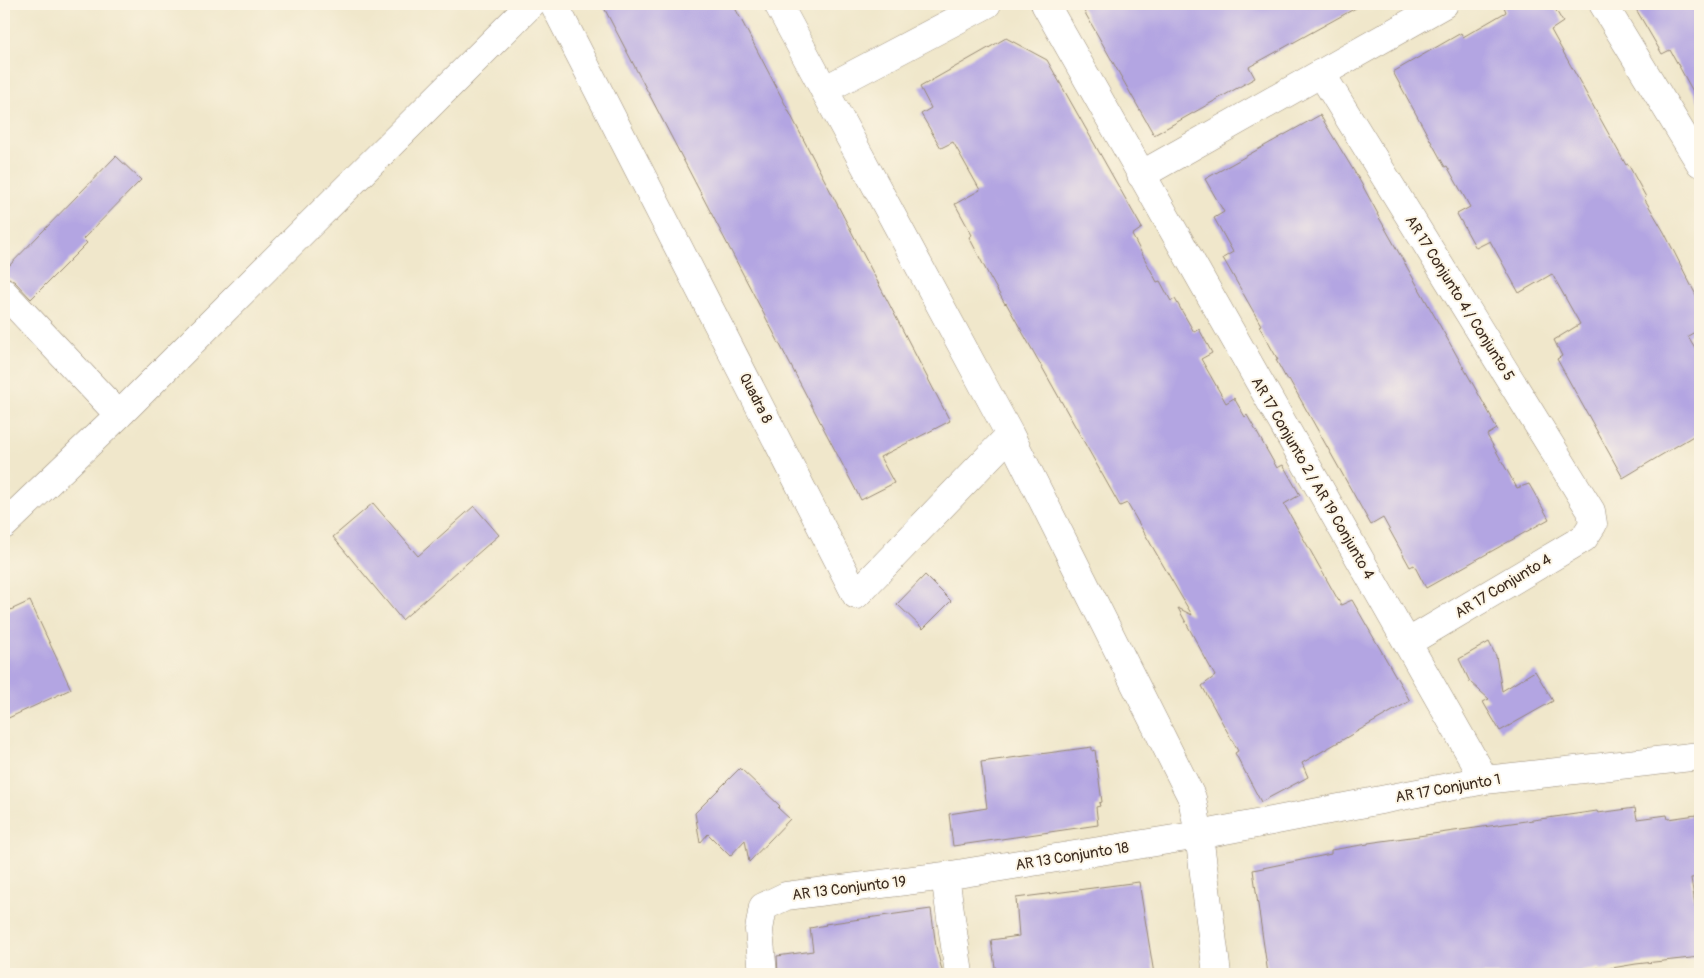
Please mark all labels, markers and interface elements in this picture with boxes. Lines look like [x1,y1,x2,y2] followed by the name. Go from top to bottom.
[1401,212,1518,385] street label: AR 17 Conjunto 4 / Conjunto 5
[735,370,777,427] street label: Quadra 8
[1247,374,1379,583] street label: AR 17 Conjunto 2 / AR 19 Conjunto 4
[1451,550,1555,623] street label: AR 17 Conjunto 4
[1394,770,1502,807] street label: AR 17 Conjunto 1
[1014,838,1131,875] street label: AR 13 Conjunto 18
[791,872,907,905] street label: AR 13 Conjunto 19

